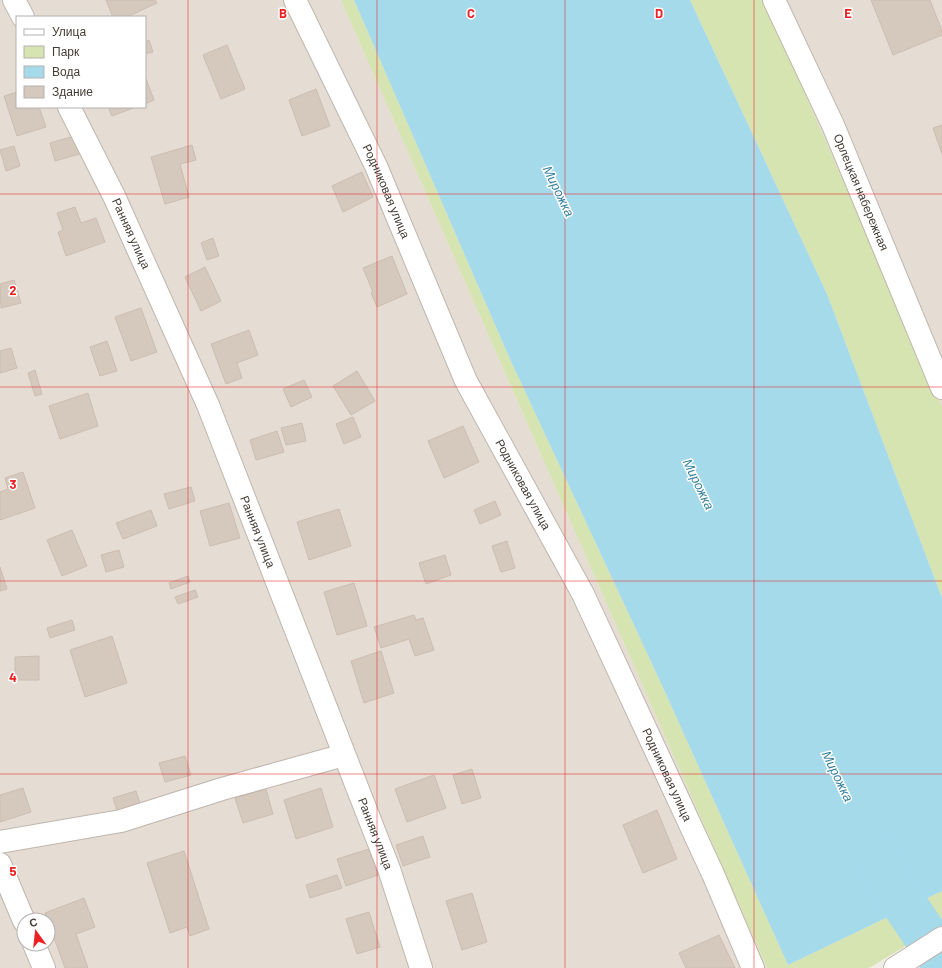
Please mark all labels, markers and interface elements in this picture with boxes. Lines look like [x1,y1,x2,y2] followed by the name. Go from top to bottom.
[279,5,287,21] text: B
[467,5,475,21] text: C
[655,5,663,21] text: D
[844,5,852,21] text: E
[16,16,146,108] legend
[52,24,86,39] text: Улица
[52,44,80,59] text: Парк
[52,64,80,79] text: Вода
[52,84,93,99] text: Здание
[831,131,892,252] street label: Орлецкая набережная
[360,142,414,240] street label: Родниковая улица
[540,163,578,219] water label: Мирожка
[110,196,154,271] street label: Ранняя улица
[9,282,17,298] text: 2
[493,436,554,532] street label: Родниковая улица
[680,456,718,512] water label: Мирожка
[9,476,17,492] text: 3
[238,493,279,570] street label: Ранняя улица
[9,669,17,685] text: 4
[640,725,696,823] street label: Родниковая улица
[819,748,857,804] water label: Мирожка
[356,795,397,872] street label: Ранняя улица
[9,863,17,879] text: 5
[16,912,56,952] north arrow
[28,915,39,929] text: С

